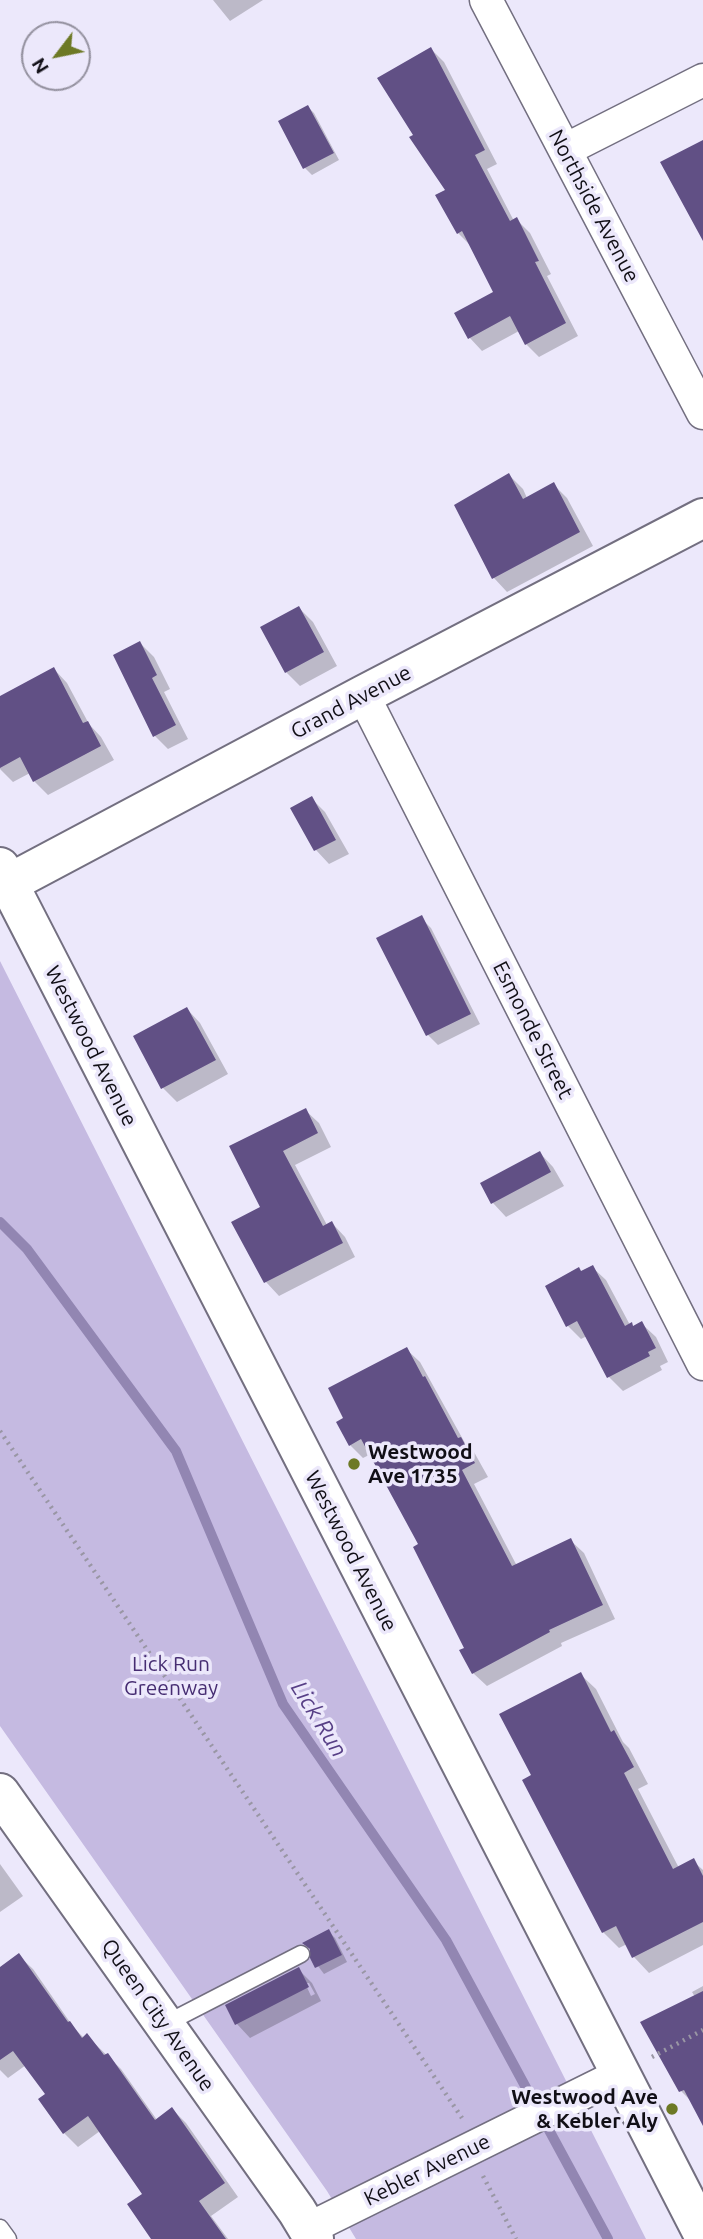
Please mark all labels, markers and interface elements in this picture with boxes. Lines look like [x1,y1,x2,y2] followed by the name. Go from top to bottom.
[21,21,91,91] north arrow
[27,54,53,78] text: N
[543,125,645,287] street label: Northside Avenue
[287,660,415,744] street label: Grand Avenue
[488,957,578,1103] street label: Esmonde Street
[40,962,142,1130] street label: Westwood Avenue
[368,1439,473,1489] place label: Westwood Ave 1735
[346,1456,362,1472] marker: Westwood Ave 1735
[300,1467,402,1635] street label: Westwood Avenue
[124,1651,218,1701] park label: Lick Run Greenway
[285,1676,353,1762] water label: Lick Run
[96,1934,220,2096] street label: Queen City Avenue
[511,2084,658,2134] place label: Westwood Ave & Kebler Aly
[664,2101,680,2117] marker: Westwood Ave & Kebler Aly
[360,2129,494,2211] street label: Kebler Avenue

